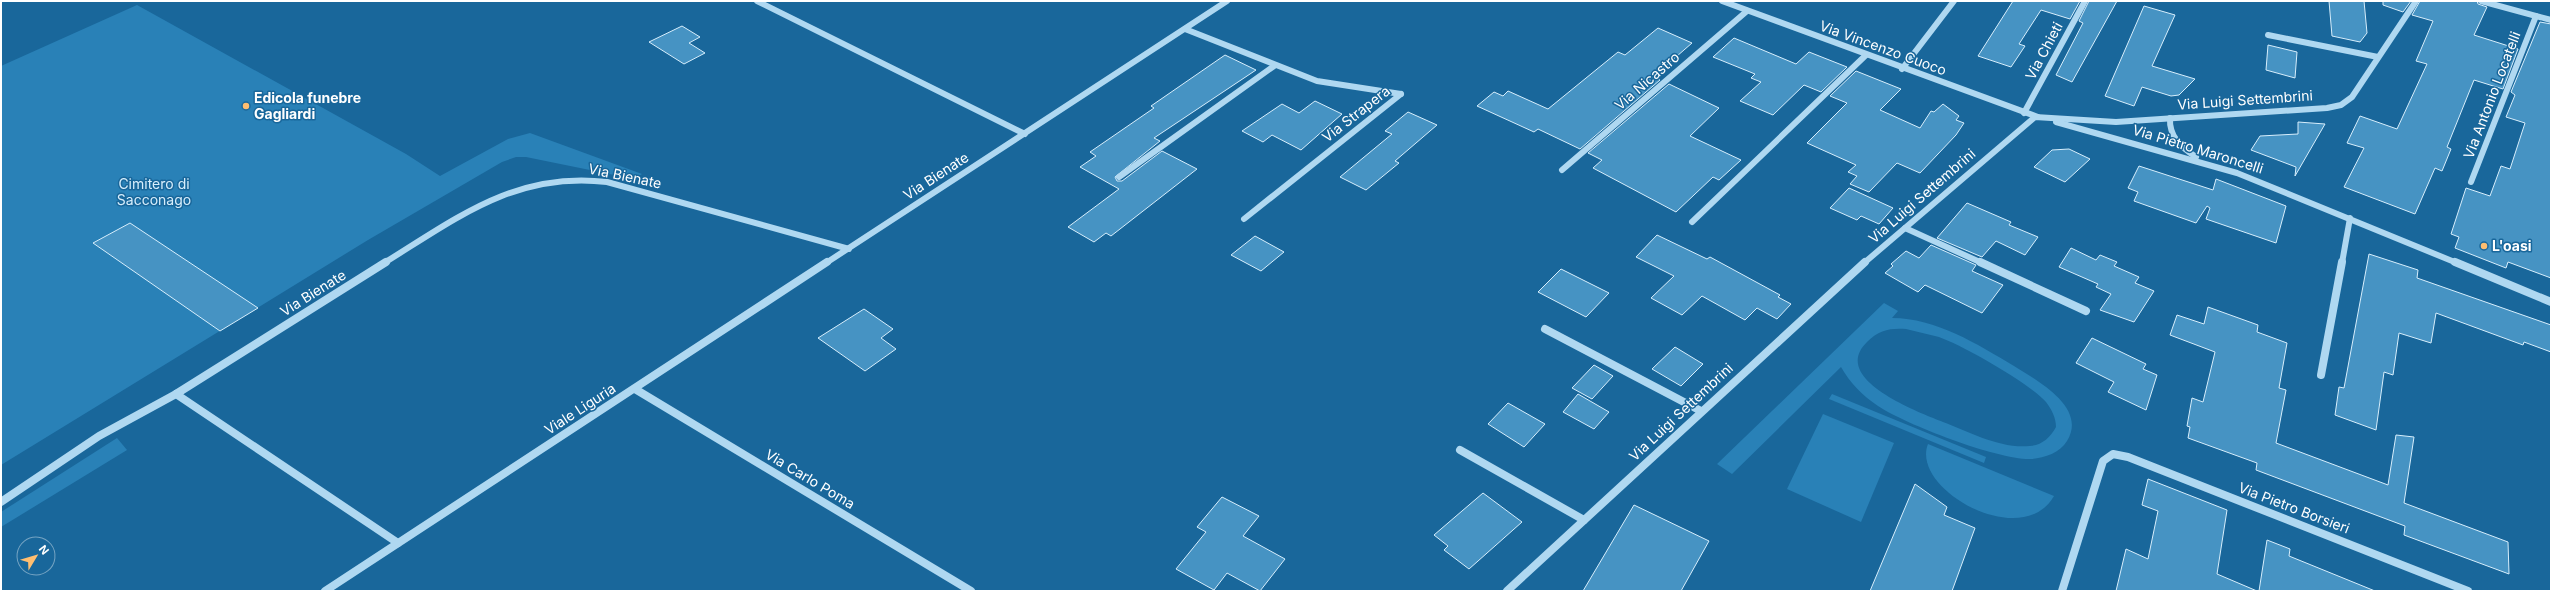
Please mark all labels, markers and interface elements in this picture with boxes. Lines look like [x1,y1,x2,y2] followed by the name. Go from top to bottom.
[1817,17,1949,78] street label: Via Vincenzo Cuoco
[2021,19,2066,83] street label: Via Chieti
[2459,29,2524,161] street label: Via Antonio Locatelli
[1611,48,1683,113] street label: Via Nicastro
[1318,82,1393,145] street label: Via Strapera
[2177,86,2313,113] street label: Via Luigi Settembrini
[254,89,361,122] place label: Edicola funebre Gagliardi
[241,101,251,111] marker: Edicola funebre Gagliardi
[2131,121,2266,177] street label: Via Pietro Maroncelli
[1865,145,1978,247] street label: Via Luigi Settembrini
[900,148,972,203] street label: Via Bienate
[587,159,663,192] street label: Via Bienate
[117,175,191,208] park label: Cimitero di Sacconago
[2492,237,2532,254] place label: L'oasi
[2479,241,2489,251] marker: L'oasi
[277,266,349,319] street label: Via Bienate
[1625,359,1736,464] street label: Via Luigi Settembrini
[541,379,618,438] street label: Viale Liguria
[762,445,858,512] street label: Via Carlo Poma
[2236,478,2352,537] street label: Via Pietro Borsieri
[16,536,56,576] north arrow
[36,542,52,557] text: N

